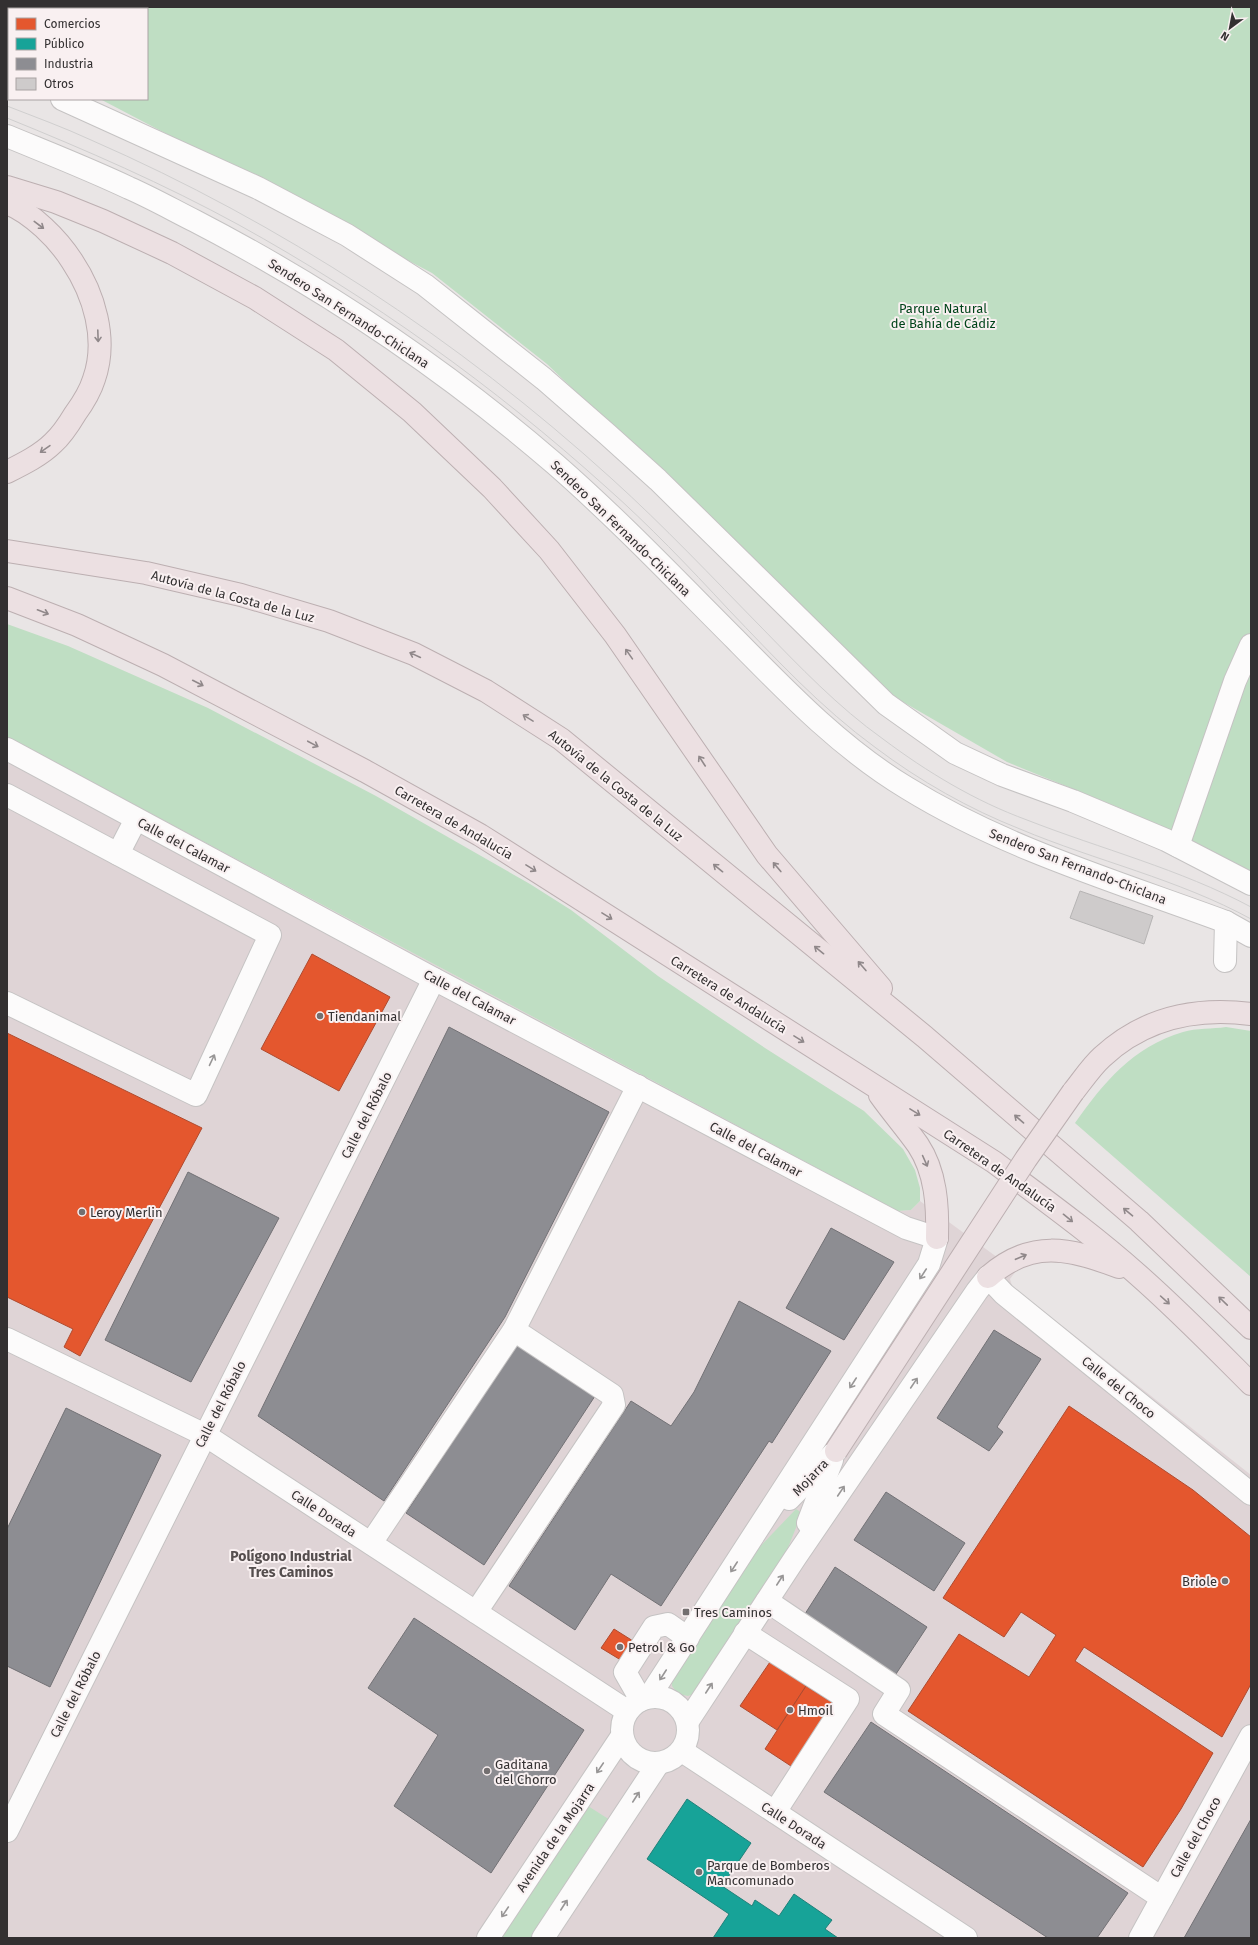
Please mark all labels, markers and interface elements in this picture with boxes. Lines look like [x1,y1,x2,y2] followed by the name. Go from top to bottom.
[8,8,148,100] legend
[1210,8,1250,48] north arrow
[44,17,101,31] text: Comercios
[1218,29,1232,44] text: N
[44,37,84,51] text: Público
[44,57,93,71] text: Industria
[44,77,74,91] text: Otros
[34,220,45,229] one-way arrow
[266,256,432,371] street label: Sendero San Fernando-Chiclana
[891,301,996,331] park label: Parque Natural de Bahía de Cádiz
[94,329,102,342] one-way arrow
[40,445,51,453] one-way arrow
[548,457,694,599] street label: Sendero San Fernando-Chiclana
[150,567,316,626] street label: Autovía de la Costa de la Luz
[37,608,49,616] one-way arrow
[625,648,633,659] one-way arrow
[409,651,421,658] one-way arrow
[192,680,204,687] one-way arrow
[523,714,534,722] one-way arrow
[546,727,686,844] street label: Autovía de la Costa de la Luz
[307,740,319,748] one-way arrow
[698,756,706,767] one-way arrow
[392,782,516,862] street label: Carretera de Andalucía
[135,815,233,876] street label: Calle del Calamar
[987,826,1169,907] street label: Sendero San Fernando-Chiclana
[773,862,782,872] one-way arrow
[713,863,724,872] one-way arrow
[525,864,536,872] one-way arrow
[601,913,613,921] one-way arrow
[813,946,824,955] one-way arrow
[668,953,790,1036] street label: Carretera de Andalucía
[857,960,866,971] one-way arrow
[421,967,519,1028] street label: Calle del Calamar
[328,1009,401,1024] place label: Tiendanimal
[315,1011,325,1021] marker: Tiendanimal
[794,1034,805,1043] one-way arrow
[209,1054,217,1066] one-way arrow
[338,1069,395,1161] street label: Calle del Róbalo
[909,1108,920,1116] one-way arrow
[1014,1115,1024,1124] one-way arrow
[707,1119,805,1180] street label: Calle del Calamar
[941,1126,1059,1215] street label: Carretera de Andalucía
[922,1154,929,1166] one-way arrow
[90,1205,163,1220] place label: Leroy Merlin
[77,1207,87,1217] marker: Leroy Merlin
[1123,1208,1134,1217] one-way arrow
[1062,1213,1073,1222] one-way arrow
[1014,1253,1026,1260] one-way arrow
[919,1268,927,1279] one-way arrow
[1160,1295,1170,1304] one-way arrow
[1218,1296,1228,1306] one-way arrow
[1079,1353,1158,1422] street label: Calle del Choco
[192,1358,249,1450] street label: Calle del Róbalo
[848,1377,856,1389] one-way arrow
[910,1378,918,1389] one-way arrow
[789,1456,831,1499] street label: Mojarra
[837,1485,845,1497] one-way arrow
[288,1487,359,1540] street label: Calle Dorada
[230,1548,353,1581] district label: Polígono Industrial Tres Caminos
[730,1561,739,1572] one-way arrow
[777,1574,785,1586] one-way arrow
[1182,1574,1217,1589] place label: Briole
[1220,1576,1230,1586] marker: Briole
[694,1605,772,1620] place label: Tres Caminos
[681,1607,691,1617] marker: Tres Caminos
[628,1640,695,1655] place label: Petrol & Go
[615,1642,625,1652] marker: Petrol & Go
[47,1648,104,1740] street label: Calle del Róbalo
[659,1670,667,1681] one-way arrow
[705,1683,713,1694] one-way arrow
[798,1703,833,1718] place label: Hmoil
[785,1705,795,1715] marker: Hmoil
[495,1757,557,1787] place label: Gaditana del Chorro
[596,1763,604,1774] one-way arrow
[482,1766,492,1776] marker: Gaditana del Chorro
[513,1780,597,1895] street label: Avenida de la Mojarra
[632,1792,640,1803] one-way arrow
[1167,1794,1224,1880] street label: Calle del Choco
[758,1799,829,1852] street label: Calle Dorada
[707,1858,829,1888] place label: Parque de Bomberos Mancomunado
[694,1867,704,1877] marker: Parque de Bomberos Mancomunado
[560,1900,569,1911] one-way arrow
[501,1906,509,1917] one-way arrow

